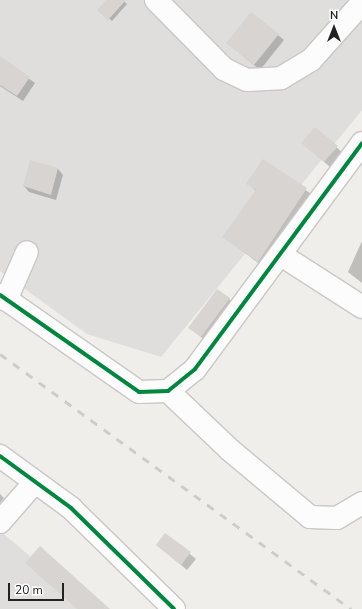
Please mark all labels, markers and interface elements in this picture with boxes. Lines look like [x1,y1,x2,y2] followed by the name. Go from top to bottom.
[314,8,354,48] north arrow
[330,8,338,23] text: N
[10,575,66,601] scale bar
[15,582,43,598] text: 20 m

